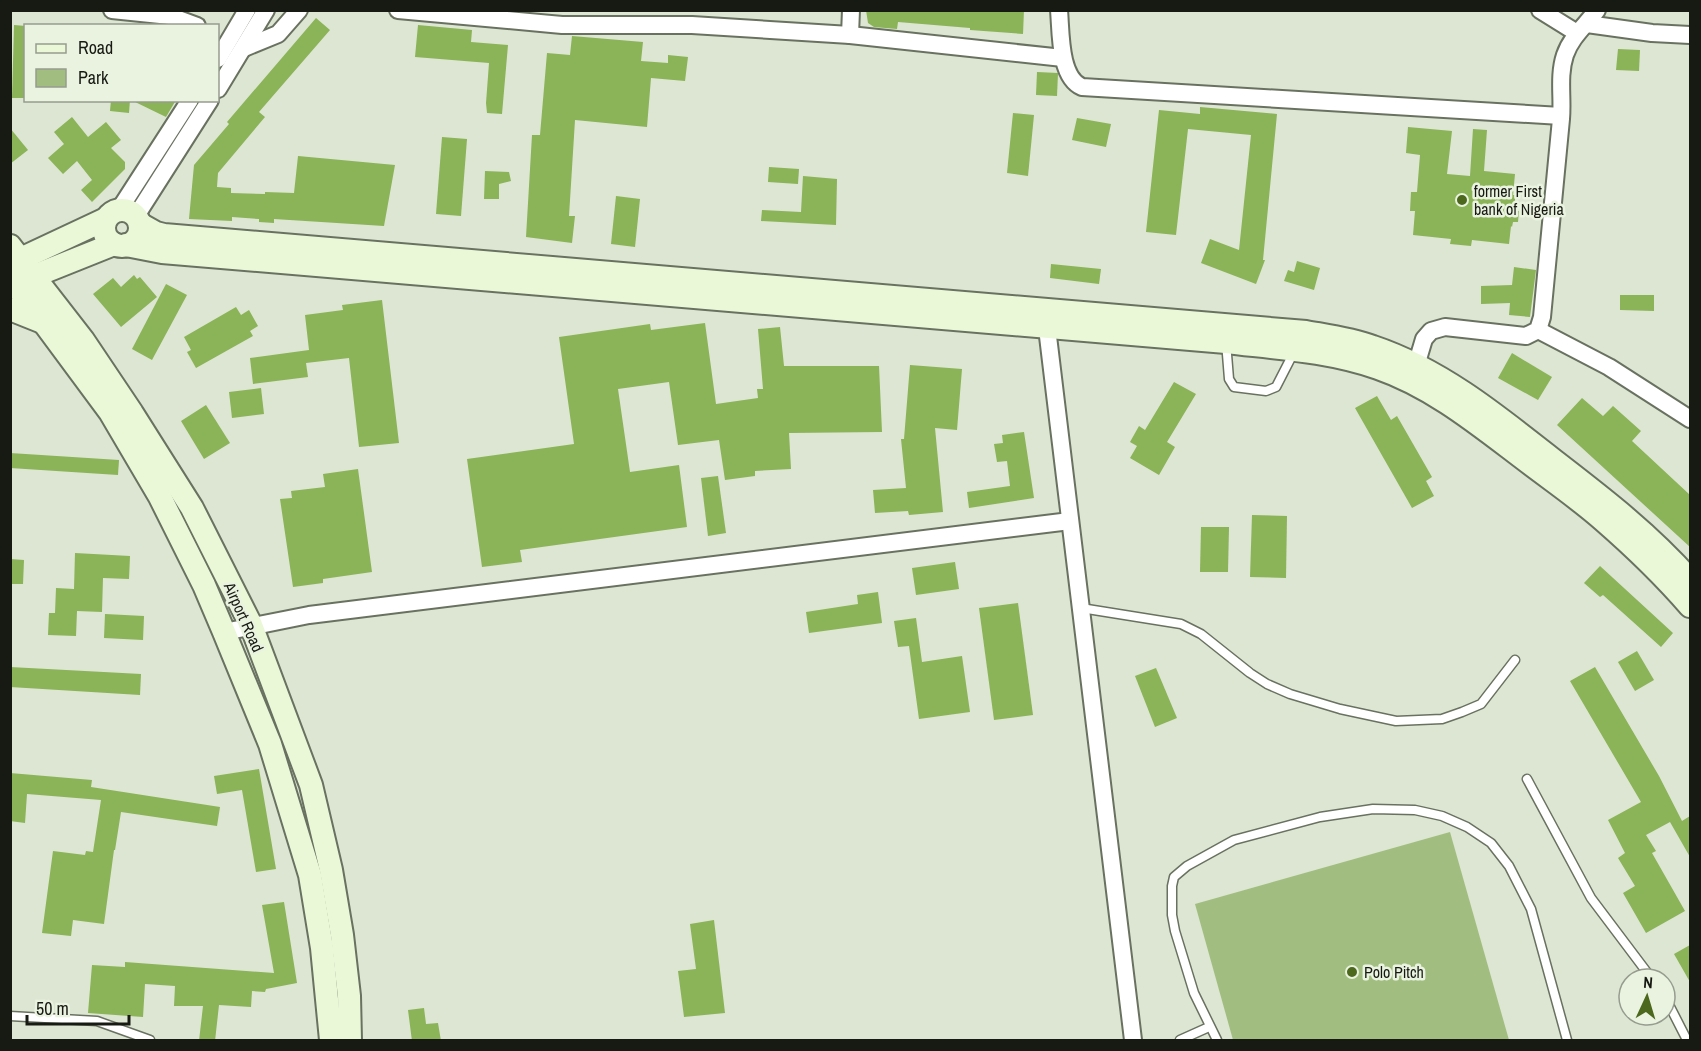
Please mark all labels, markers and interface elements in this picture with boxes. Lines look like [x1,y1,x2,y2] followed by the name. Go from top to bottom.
[24,24,219,102] legend
[78,35,113,60] text: Road
[78,65,109,90] text: Park
[1474,180,1564,220] place label: former First bank of Nigeria
[1455,193,1469,207] marker: former First bank of Nigeria
[218,578,269,655] street label: Airport Road
[1364,961,1424,983] place label: Polo Pitch
[1345,965,1359,979] marker: Polo Pitch
[1617,967,1677,1027] north arrow
[1643,971,1654,993] text: N
[27,988,129,1026] scale bar
[36,996,69,1021] text: 50 m

